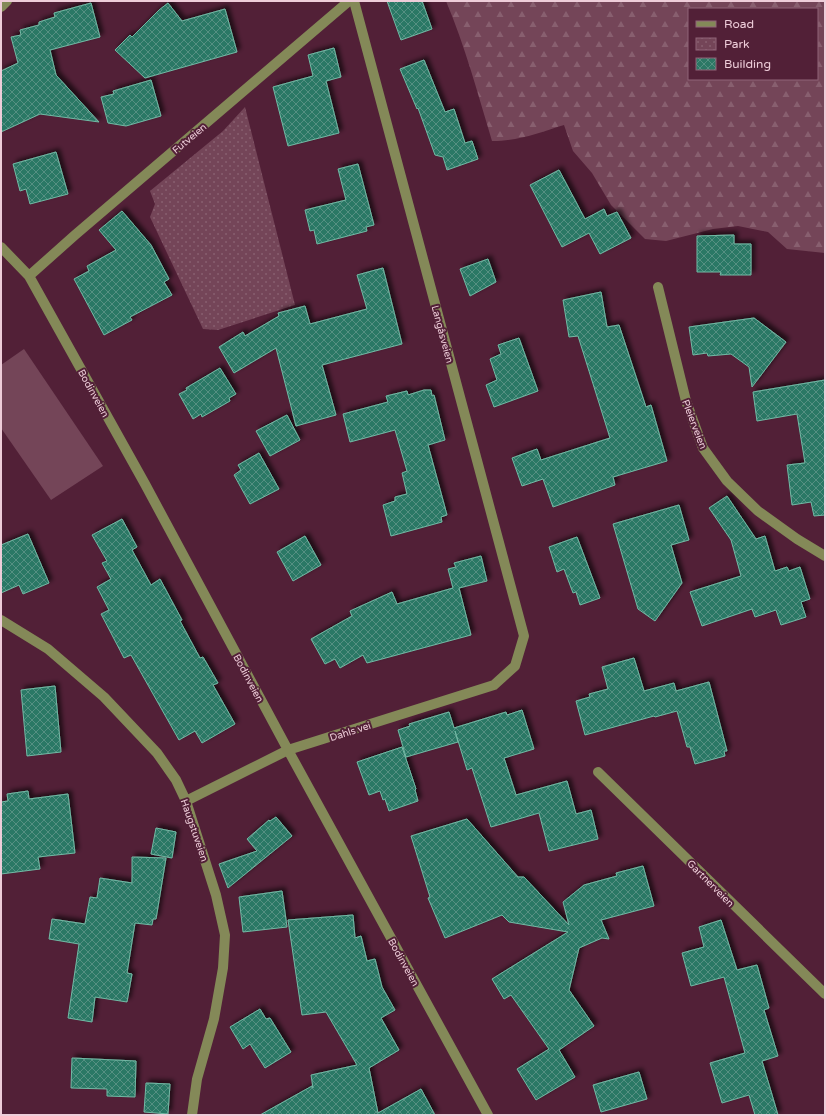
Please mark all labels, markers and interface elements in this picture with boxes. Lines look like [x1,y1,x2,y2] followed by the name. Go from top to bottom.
[688,8,818,80] legend
[724,17,754,31] text: Road
[724,37,750,51] text: Park
[724,57,771,71] text: Building
[170,121,209,156] street label: Futveien
[429,304,456,364] street label: Langåsveien
[75,367,111,420] street label: Bodinveien
[679,398,709,451] street label: Pleierveien
[230,652,266,705] street label: Bodinveien
[328,720,372,744] street label: Dahls vei
[178,797,210,863] street label: Haugstuveien
[684,858,736,910] street label: Gartnerveien
[385,936,421,989] street label: Bodinveien

